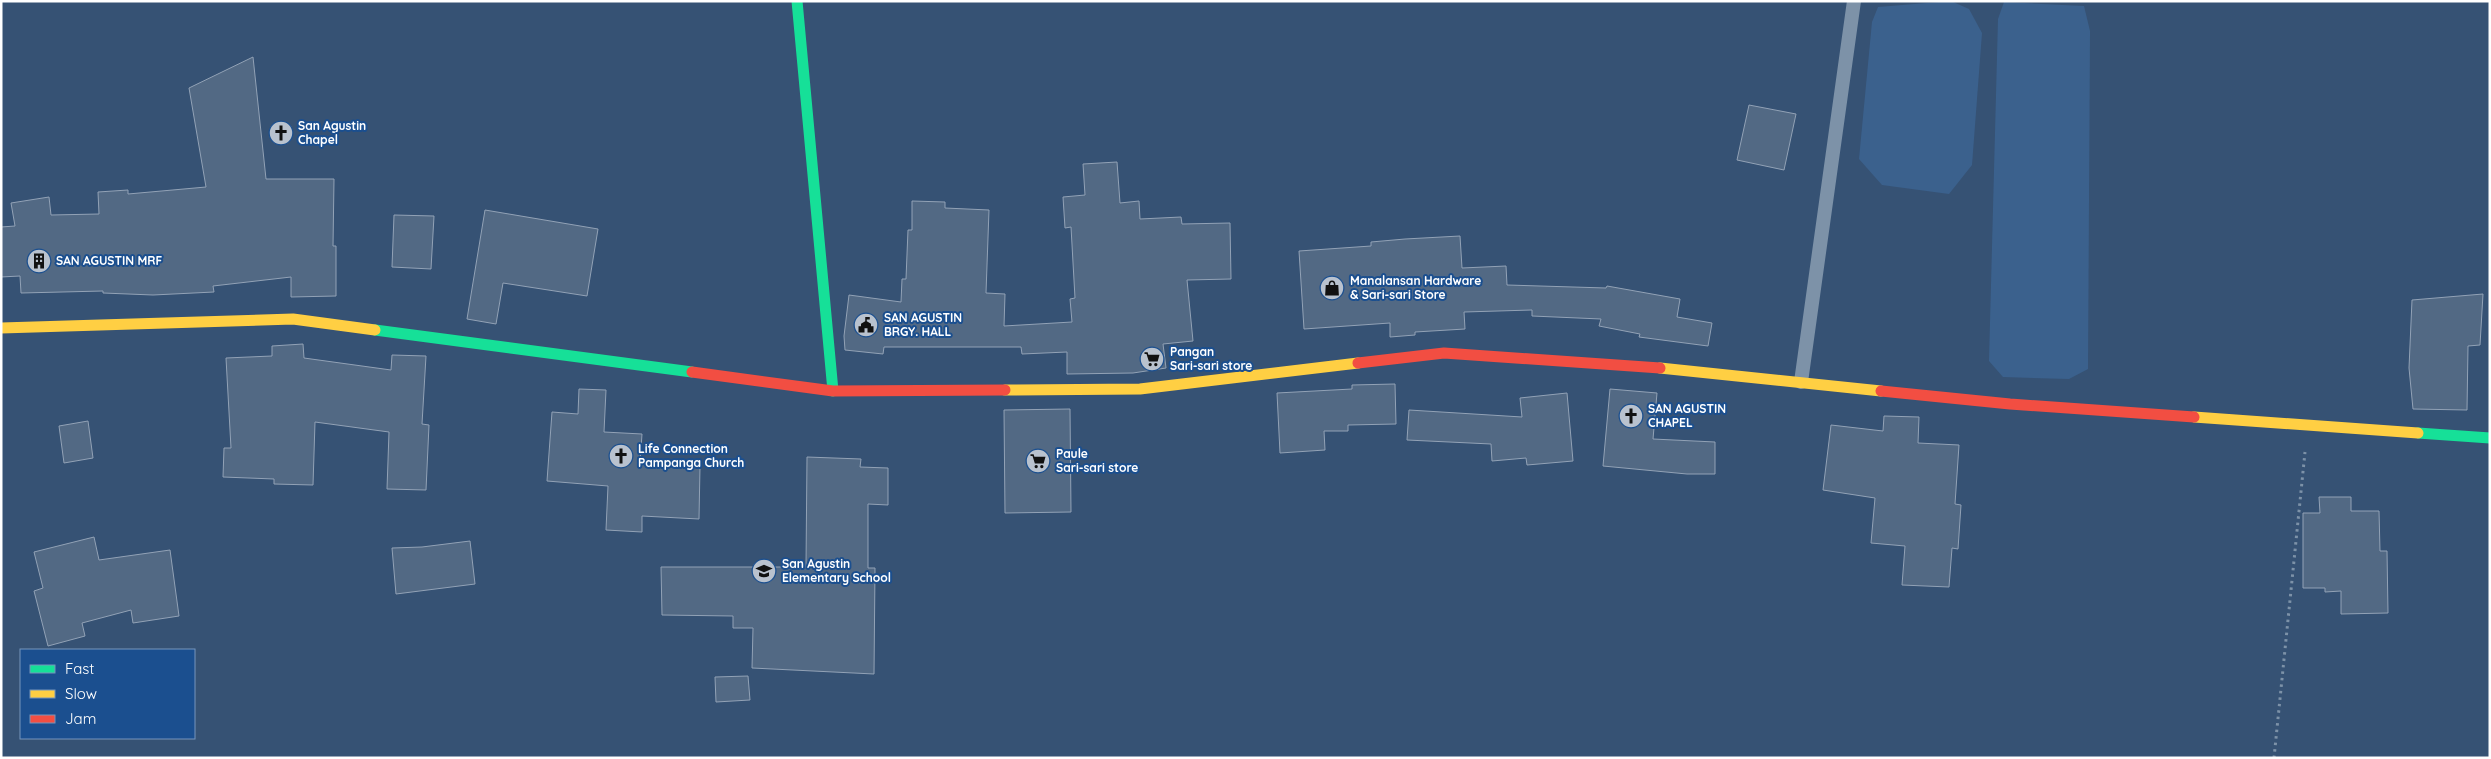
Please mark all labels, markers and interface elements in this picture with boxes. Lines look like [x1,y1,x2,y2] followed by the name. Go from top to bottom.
[298,118,366,147] place label: San Agustin Chapel
[268,120,294,146] church icon: San Agustin Chapel
[26,248,52,274] building icon: SAN AGUSTIN MRF
[56,253,163,268] place label: SAN AGUSTIN MRF
[1350,273,1481,302] place label: Manalansan Hardware & Sari-sari Store
[1319,275,1345,301] shop icon: Manalansan Hardware & Sari-sari Store
[884,310,962,339] place label: SAN AGUSTIN BRGY. HALL
[853,312,879,338] public building icon: SAN AGUSTIN BRGY. HALL
[1170,344,1252,373] place label: Pangan Sari-sari store
[1139,346,1165,372] supermarket icon: Pangan Sari-sari store
[1648,401,1726,430] place label: SAN AGUSTIN CHAPEL
[1618,403,1644,429] church icon: SAN AGUSTIN CHAPEL
[638,441,744,470] place label: Life Connection Pampanga Church
[608,443,634,469] church icon: Life Connection Pampanga Church
[1056,446,1138,475] place label: Paule Sari-sari store
[1025,448,1051,474] supermarket icon: Paule Sari-sari store
[782,556,891,585] place label: San Agustin Elementary School
[751,558,777,584] school or university icon: San Agustin Elementary School
[20,649,195,739] legend
[65,659,94,678] text: Fast
[65,684,97,703] text: Slow
[65,709,96,728] text: Jam

